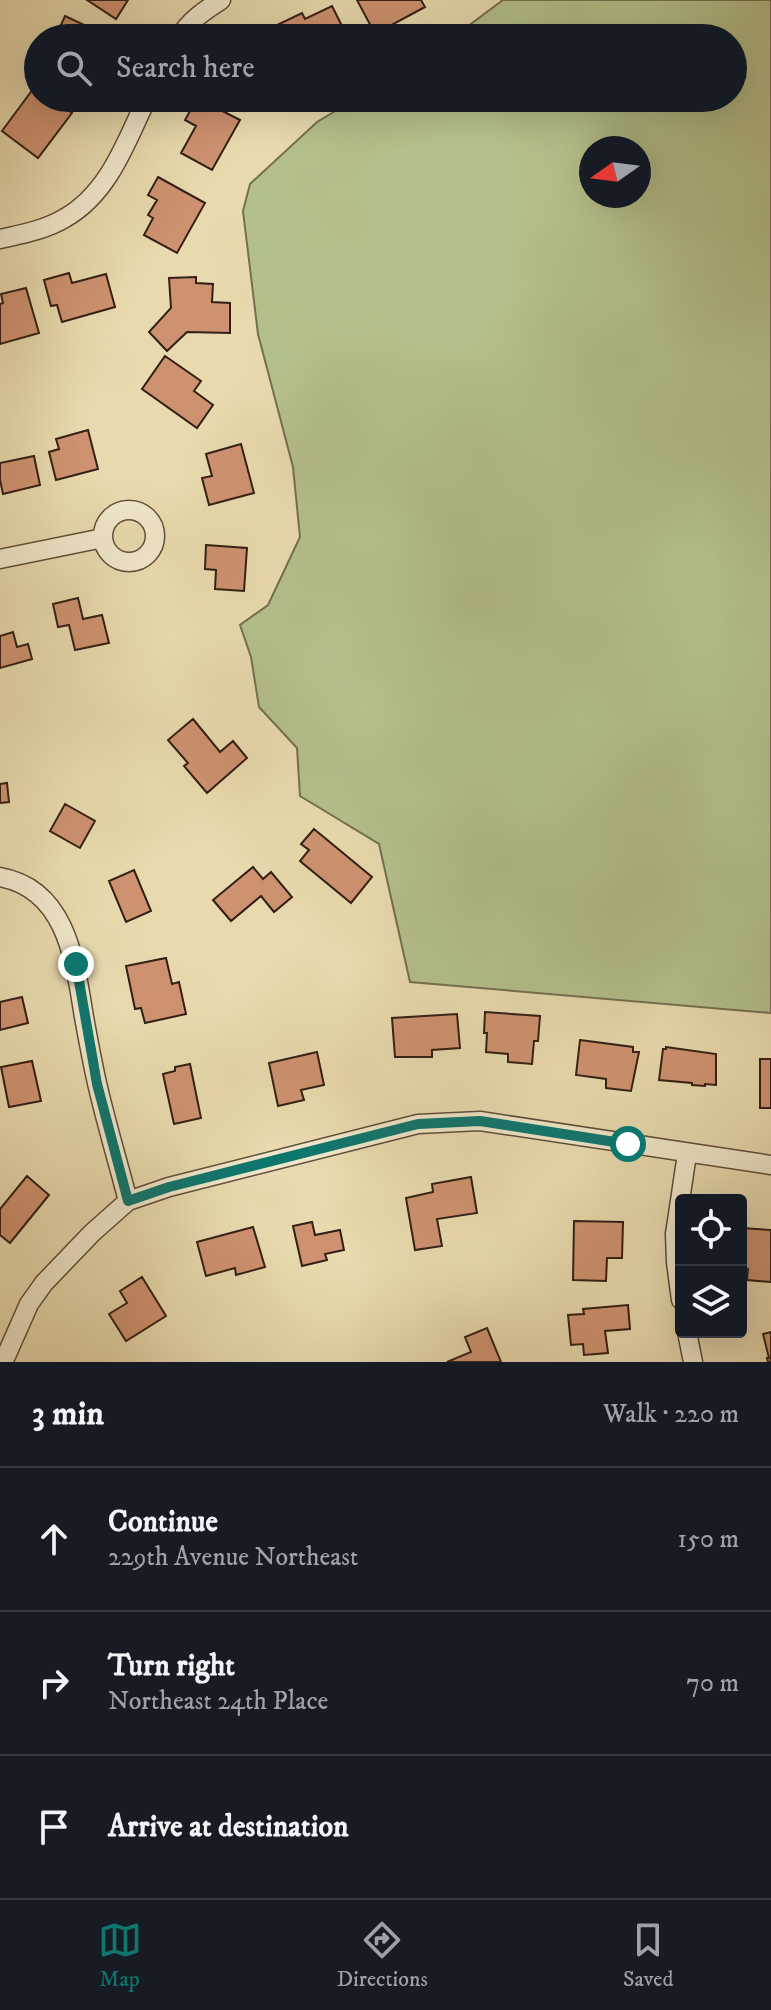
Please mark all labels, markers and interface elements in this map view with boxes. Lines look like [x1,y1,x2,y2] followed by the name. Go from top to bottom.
[24,24,747,112] search box
[52,46,96,90] icon: search
[116,50,255,87] text: Search here
[579,136,651,208] north arrow
[58,946,94,982] route end
[610,1126,646,1162] route start
[675,1194,747,1338] map controls
[675,1194,747,1266] button: locate
[675,1266,747,1338] button: layers
[32,1393,104,1435] text: 3 min
[603,1398,739,1431] text: Walk · 220 m
[108,1504,218,1541] text: Continue
[32,1517,76,1561] icon: ahead
[678,1523,739,1556] text: 150 m
[108,1541,358,1574] text: 229th Avenue Northeast
[108,1648,235,1685] text: Turn right
[32,1661,76,1705] icon: right
[686,1667,739,1700] text: 70 m
[108,1685,328,1718] text: Northeast 24th Place
[32,1805,76,1849] icon: arrive
[108,1809,349,1846] text: Arrive at destination
[98,1918,142,1993] tab: Map
[337,1918,428,1993] tab: Directions
[623,1918,673,1993] tab: Saved

